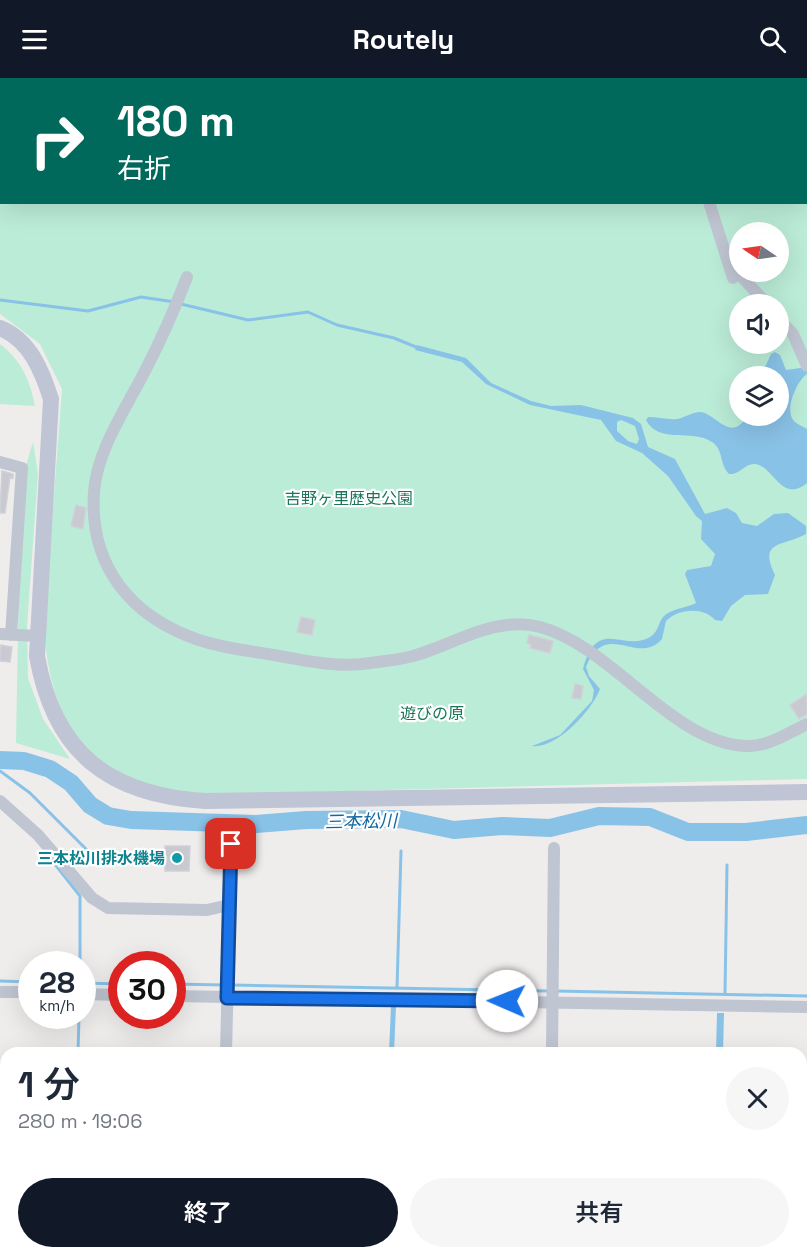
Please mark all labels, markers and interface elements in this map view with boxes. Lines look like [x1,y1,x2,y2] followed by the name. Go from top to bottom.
[353,22,454,57] text: Routely
[18,23,51,56] icon: menu
[756,23,789,56] icon: search
[117,95,235,148] text: 180 m
[18,102,96,180] icon: right
[117,151,171,186] text: 右折
[729,222,789,282] north arrow
[729,222,789,426] map controls
[729,294,789,354] button: sound
[729,366,789,426] button: layers
[285,488,413,509] park label: 吉野ヶ里歴史公園
[400,703,464,724] park label: 遊びの原
[325,809,399,833] water label: 三本松川
[205,818,256,869] pin
[214,827,247,860] icon: arrive
[37,848,165,869] place label: 三本松川排水機場
[170,851,184,865] marker: 三本松川排水機場
[108,951,186,1029] speed limit sign: 30
[39,963,75,1002] text: 28
[475,969,539,1033] position arrow
[39,996,75,1015] text: km/h
[18,1062,79,1108] text: 1 分
[726,1067,789,1130] button: close
[18,1108,142,1134] text: 280 m · 19:06
[18,1178,398,1247] button: 終了
[410,1178,789,1247] button: 共有

